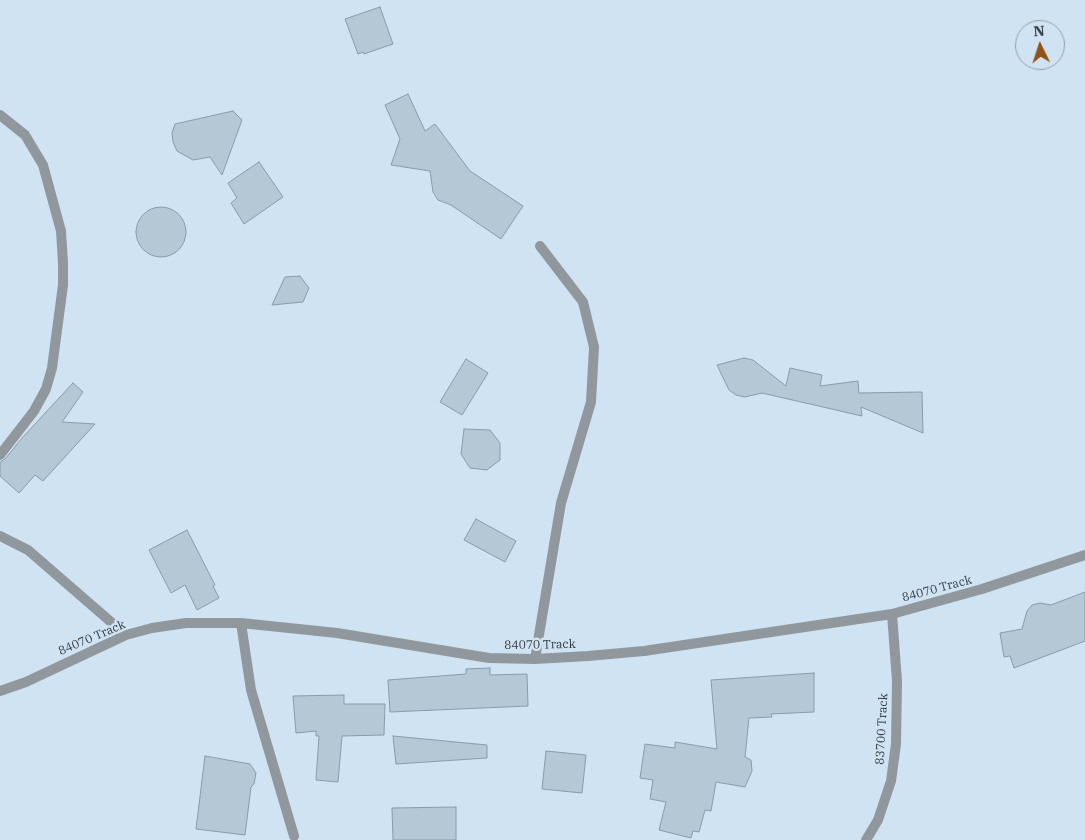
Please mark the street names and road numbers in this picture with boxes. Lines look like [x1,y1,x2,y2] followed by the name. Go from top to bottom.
[901,573,973,605] street label: 84070 Track
[56,617,128,659] street label: 84070 Track
[504,637,576,653] street label: 84070 Track
[873,693,891,765] street label: 83700 Track

